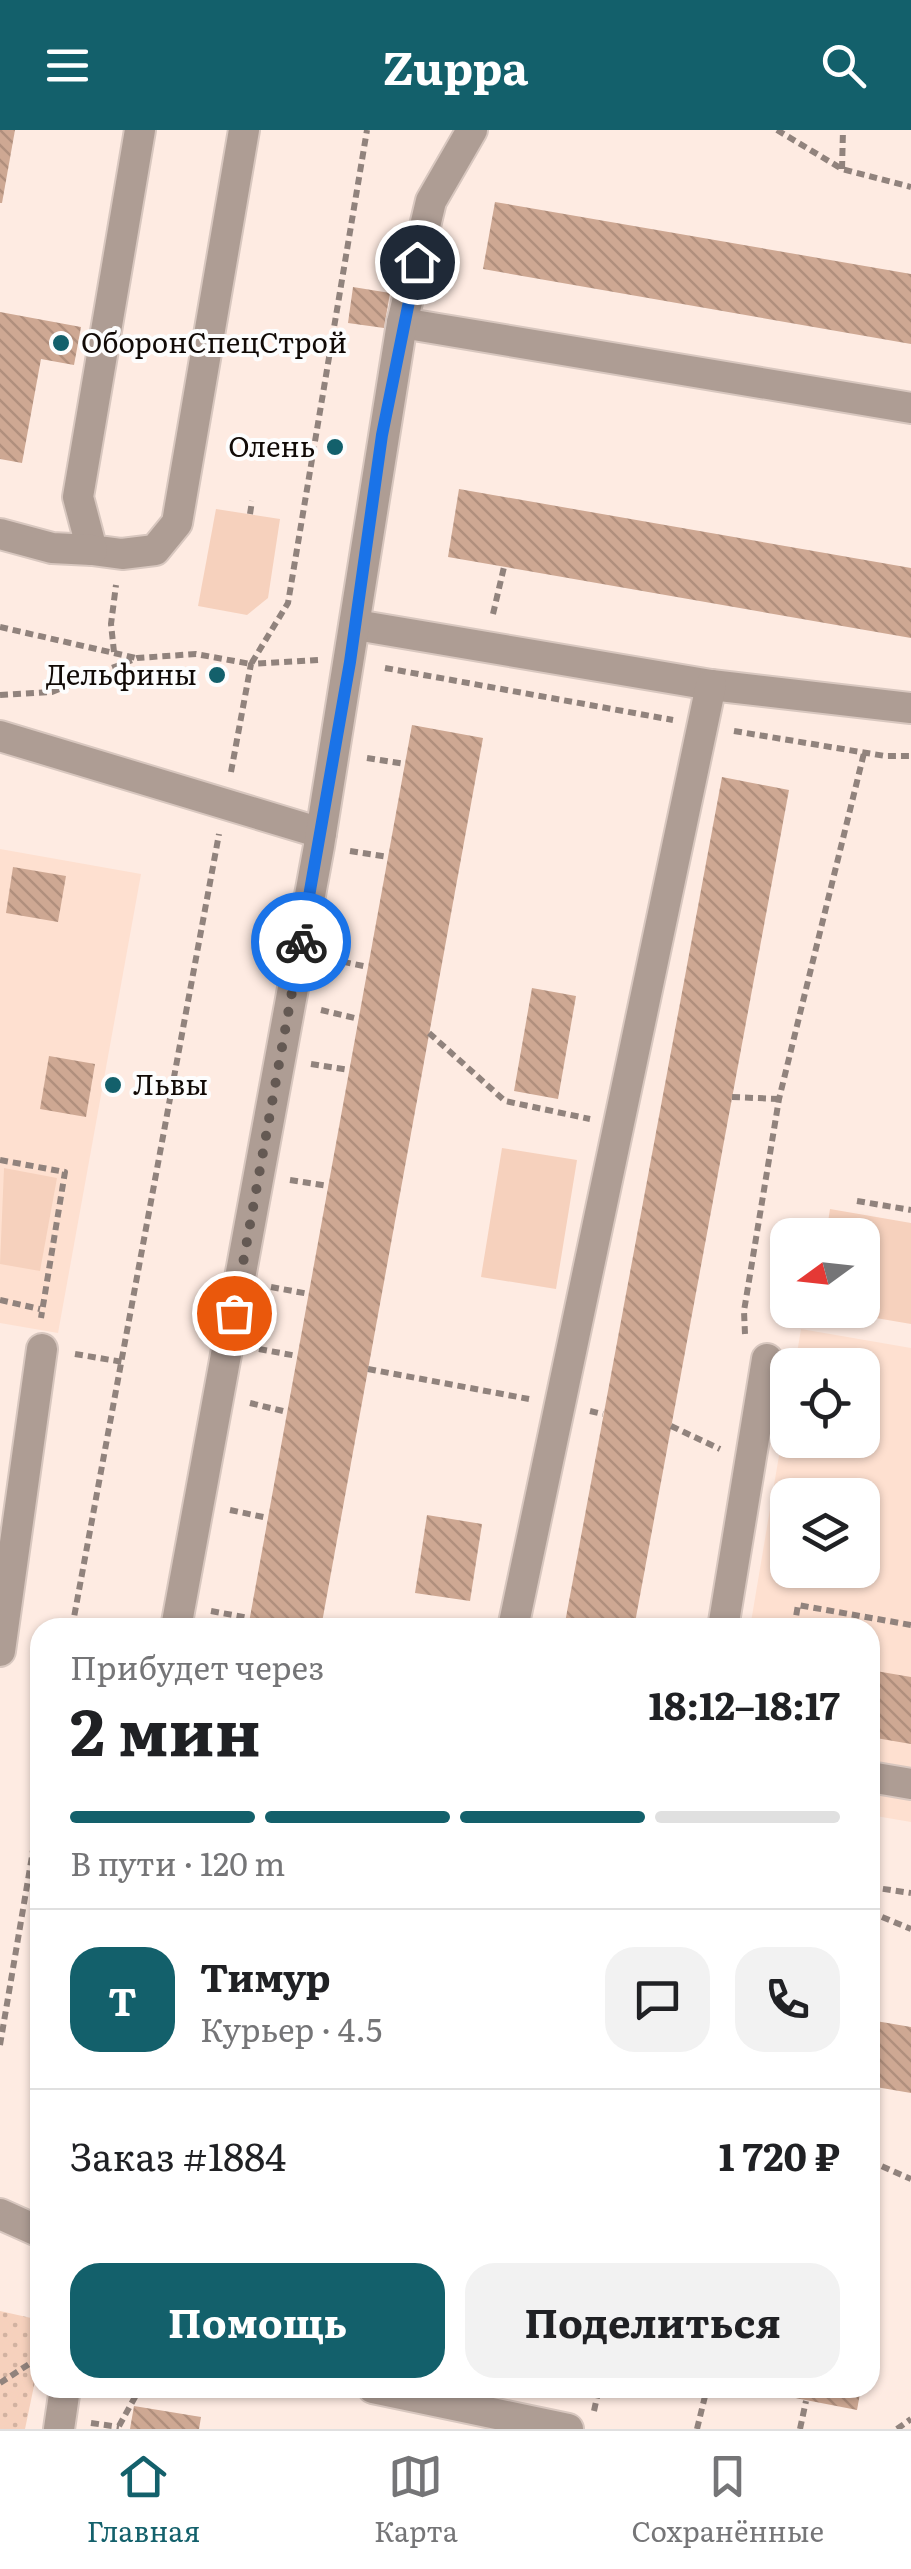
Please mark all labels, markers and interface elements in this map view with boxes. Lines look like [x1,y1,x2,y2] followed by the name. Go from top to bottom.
[383,32,528,99] text: Zuppa
[40,38,95,93] icon: menu
[816,38,871,93] icon: search
[375,220,460,305] pin
[390,235,445,290] icon: home
[81,320,347,362] place label: ОборонСпецСтрой
[50,332,72,354] marker: ОборонСпецСтрой
[228,424,315,466] place label: Олень
[324,436,346,458] marker: Олень
[46,652,197,694] place label: Дельфины
[206,664,228,686] marker: Дельфины
[251,892,351,992] courier
[274,915,329,970] icon: bike
[133,1062,208,1104] place label: Львы
[102,1074,124,1096] marker: Львы
[770,1218,880,1328] north arrow
[770,1218,880,1588] map controls
[192,1271,277,1356] pin
[207,1286,262,1341] icon: bag
[770,1348,880,1458] button: locate
[770,1478,880,1588] button: layers
[70,1642,324,1690] text: Прибудет через
[648,1675,840,1732] text: 18:12–18:17
[70,1679,261,1776] text: 2 мин
[70,1838,285,1886] text: В пути · 120 m
[200,1947,331,2004] text: Тимур
[605,1947,710,2052] button: chat
[735,1947,840,2052] button: phone
[108,1971,137,2028] text: Т
[200,2004,382,2052] text: Курьер · 4.5
[70,2126,286,2183] text: Заказ #1884
[719,2126,840,2183] text: 1 720 ₽
[70,2263,445,2378] button: Помощь
[465,2263,840,2378] button: Поделиться
[87,2449,200,2551] tab: Главная
[374,2449,458,2551] tab: Карта
[631,2449,824,2551] tab: Сохранённые

